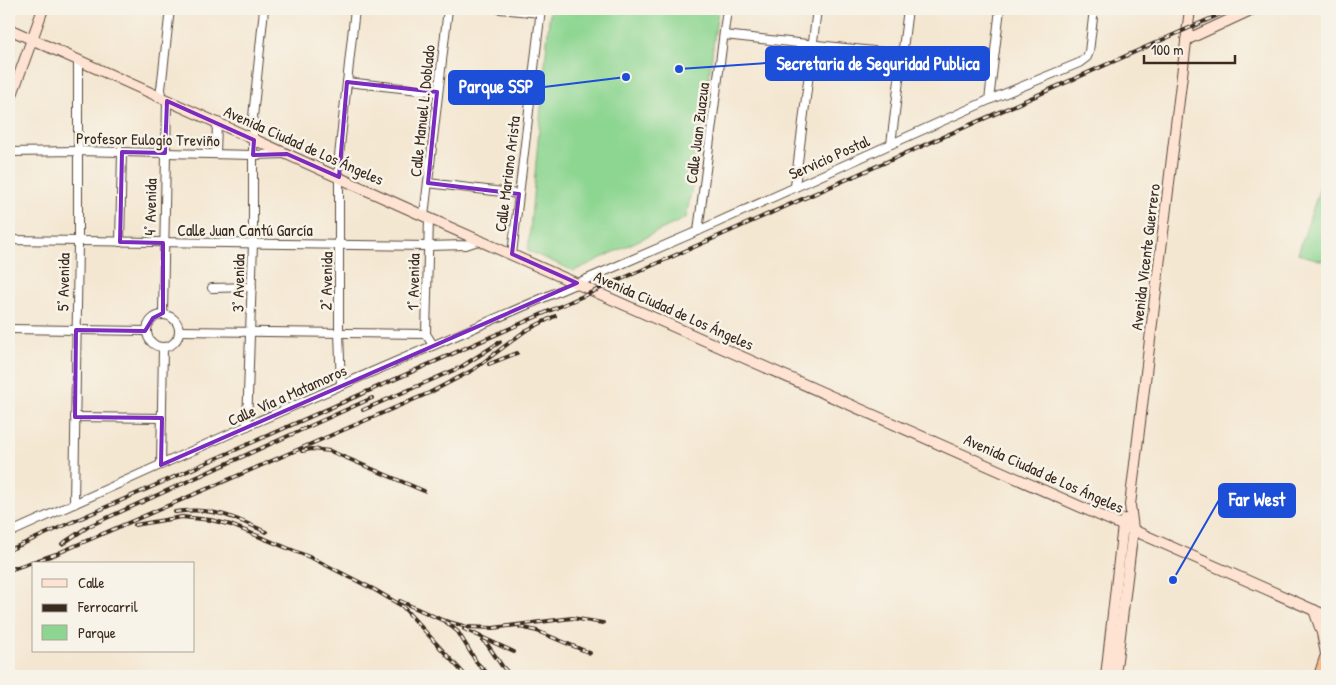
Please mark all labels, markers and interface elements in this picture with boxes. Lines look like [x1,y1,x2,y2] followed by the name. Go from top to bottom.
[1144,32,1235,64] scale bar
[1151,39,1184,60] text: 100 m
[404,43,440,178] street label: Calle Manuel L. Doblado
[766,47,989,80] callout: Secretaria de Seguridad Publica
[776,51,981,77] text: Secretaria de Seguridad Publica
[449,71,544,104] callout: Parque SSP
[459,74,533,100] text: Parque SSP
[680,81,714,185] street label: Calle Juan Zuazua
[221,100,387,190] street label: Avenida Ciudad de Los Ángeles
[489,115,525,233] street label: Calle Mariano Arista
[76,127,221,151] street label: Profesor Eulogio Treviño
[785,129,873,185] street label: Servicio Postal
[139,178,161,236] street label: 4° Avenida
[1125,182,1165,331] street label: Avenida Vicente Guerrero
[177,219,313,241] street label: Calle Juan Cantú García
[314,251,338,311] street label: 2° Avenida
[51,253,75,311] street label: 5° Avenida
[402,253,424,311] street label: 1° Avenida
[226,254,250,312] street label: 3° Avenida
[591,265,757,355] street label: Avenida Ciudad de Los Ángeles
[224,359,350,431] street label: Calle Vía a Matamoros
[961,428,1127,518] street label: Avenida Ciudad de Los Ángeles
[1219,484,1295,517] callout: Far West
[1228,487,1286,512] text: Far West
[32,562,195,652] legend
[78,572,105,593] text: Calle
[77,596,138,617] text: Ferrocarril
[78,622,116,643] text: Parque

